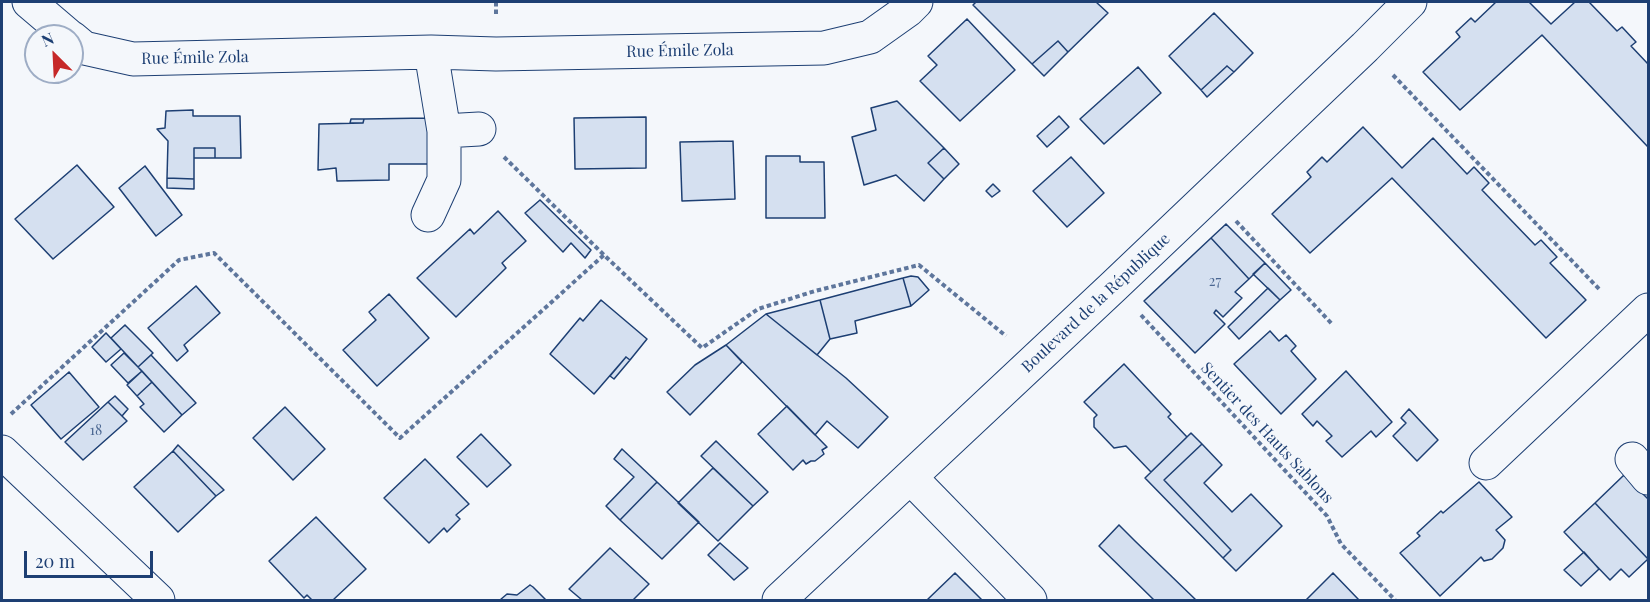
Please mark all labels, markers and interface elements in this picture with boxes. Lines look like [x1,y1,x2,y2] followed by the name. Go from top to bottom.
[24,24,84,84] north arrow
[38,27,57,51] text: N
[626,40,734,62] street label: Rue Émile Zola
[141,47,249,69] street label: Rue Émile Zola
[1018,229,1174,377] street label: Boulevard de la République
[1209,274,1221,290] house number: 27
[1197,359,1337,507] street label: Sentier des Hauts Sablons
[90,423,102,439] house number: 18
[27,539,156,577] scale bar
[35,549,75,573] text: 20 m

